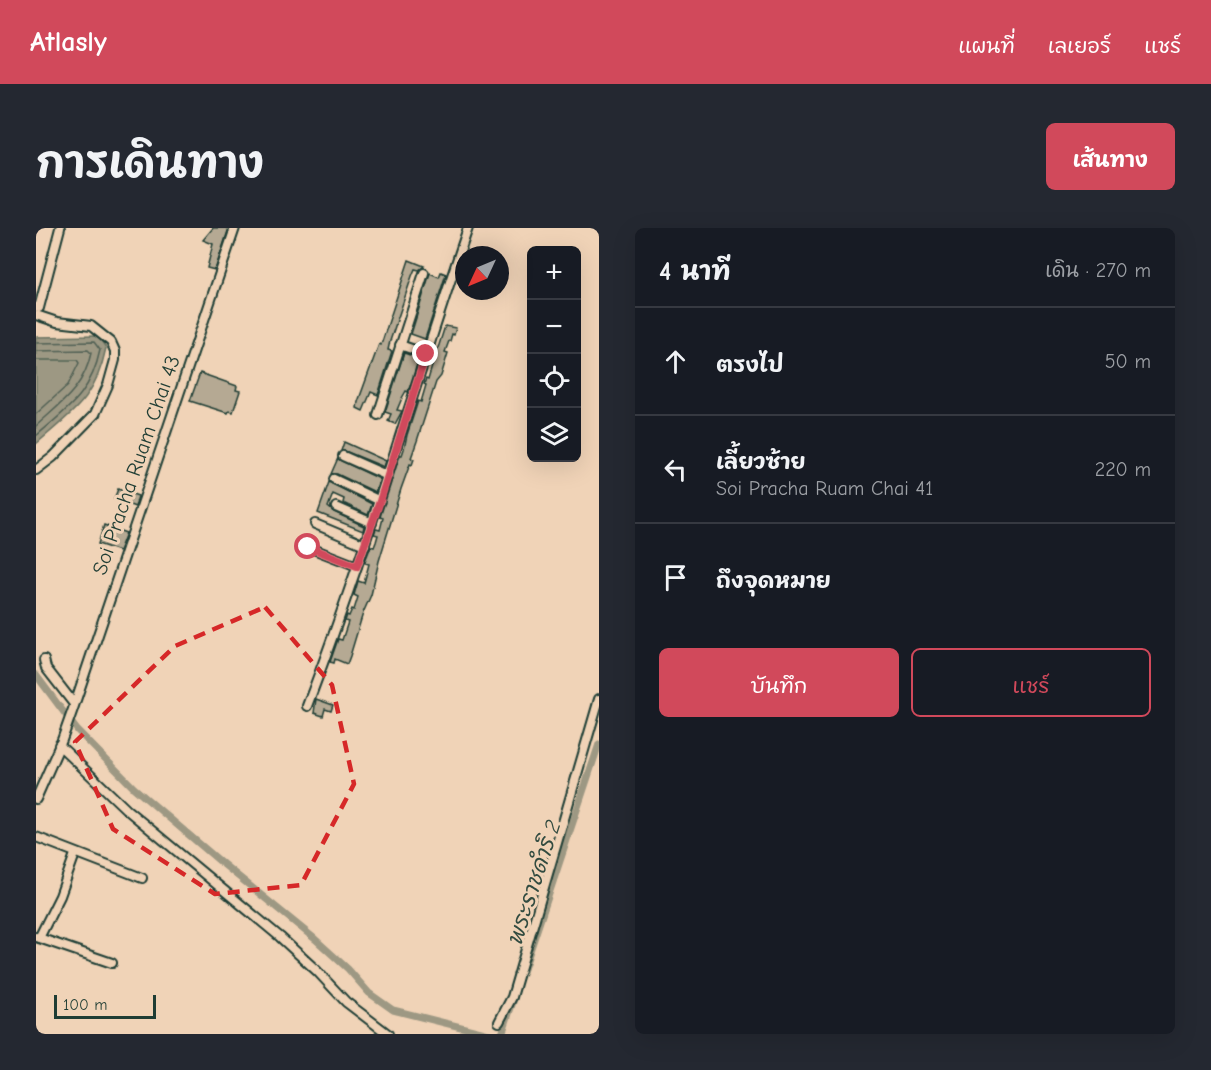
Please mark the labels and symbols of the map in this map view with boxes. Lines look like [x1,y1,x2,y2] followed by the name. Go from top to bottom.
[455,246,509,300] north arrow
[412,340,438,366] route end
[87,352,185,578] street label: Soi Pracha Ruam Chai 43
[294,533,320,559] route start
[501,816,567,949] water label: พระราชดำริ 2
[54,992,156,1020] scale bar

